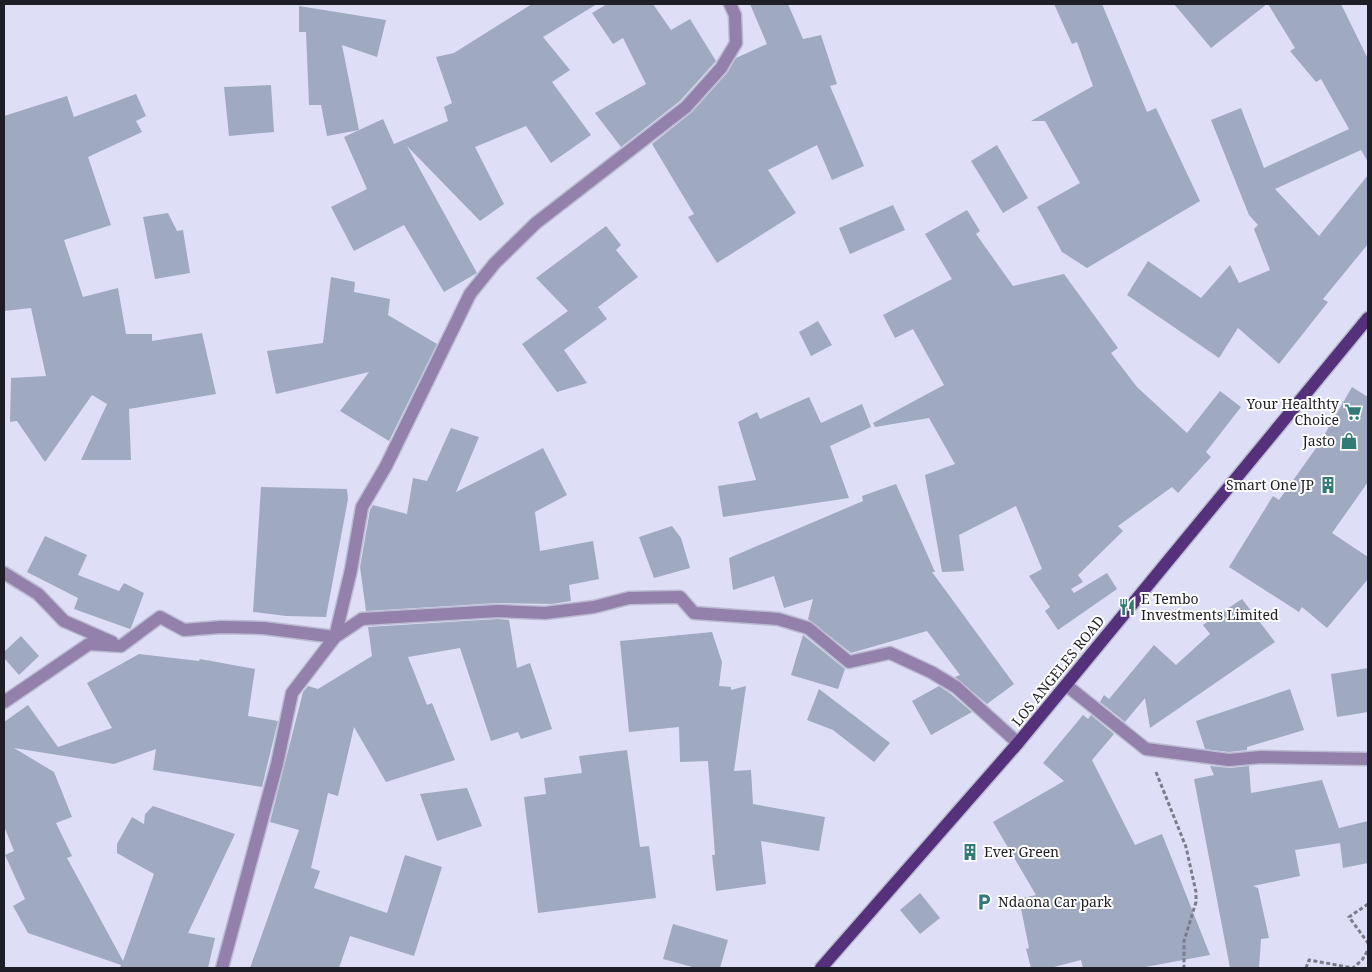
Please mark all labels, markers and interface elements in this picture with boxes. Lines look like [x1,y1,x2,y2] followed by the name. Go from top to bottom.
[1246,394,1339,429] place label: Your Healthty Choice
[1343,402,1363,422] supermarket icon: Your Healthty Choice
[1302,431,1335,450] place label: Jasto
[1339,431,1359,451] shop icon: Jasto
[1226,475,1314,494] place label: Smart One JP
[1318,475,1338,495] building icon: Smart One JP
[1141,589,1279,624] place label: E Tembo Investments Limited
[1117,597,1137,617] restaurant icon: E Tembo Investments Limited
[1007,611,1108,730] street label: LOS ANGELES ROAD
[960,842,980,862] building icon: Ever Green
[984,842,1059,861] place label: Ever Green
[974,892,994,912] parking icon: Ndaona Car park
[998,892,1113,911] place label: Ndaona Car park

